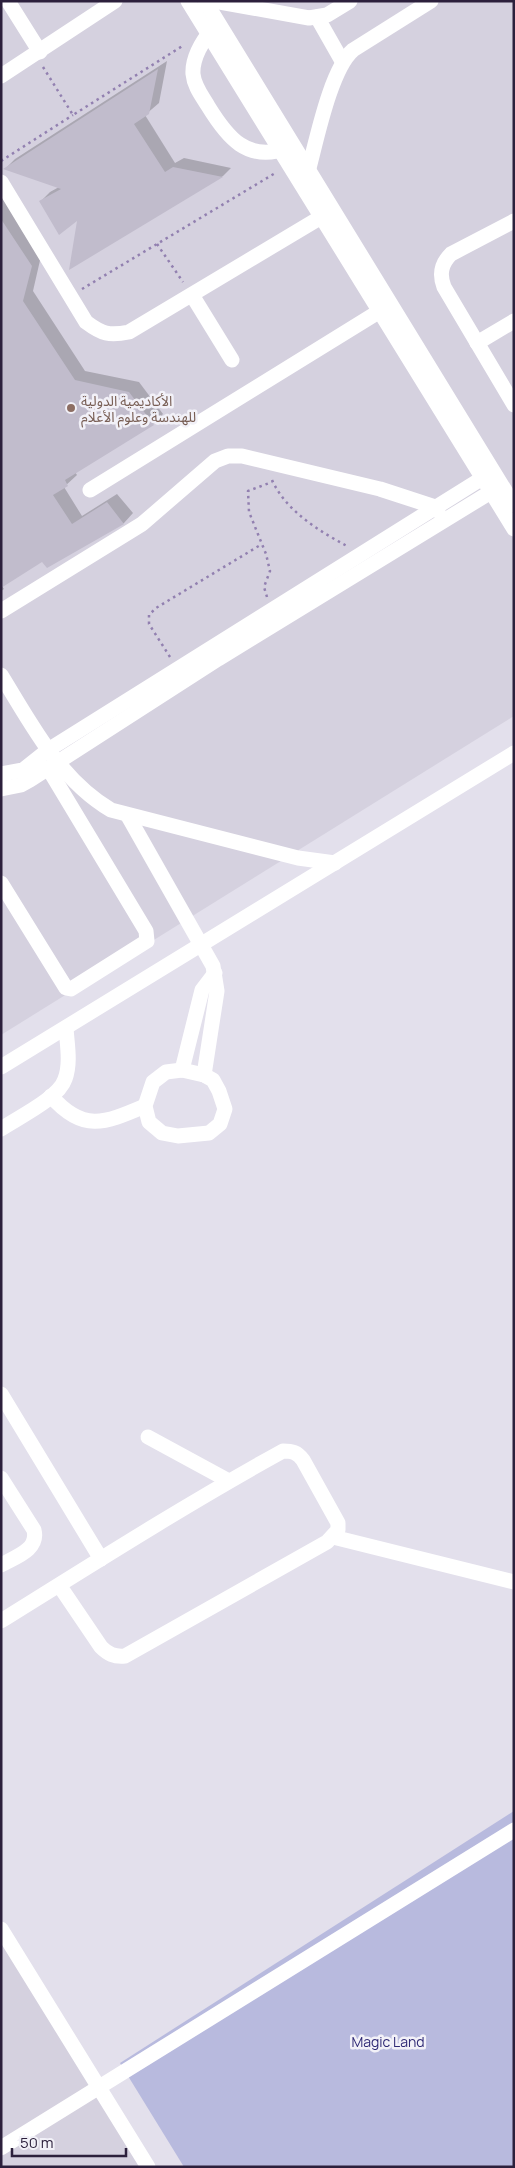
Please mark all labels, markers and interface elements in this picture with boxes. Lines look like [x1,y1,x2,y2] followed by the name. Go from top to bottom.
[81,391,196,428] place label: الأكاديمية الدولية للهندسة وعلوم الأعلام
[65,402,77,414] marker: الأكاديمية الدولية للهندسة وعلوم الأعلام
[351,2032,425,2051] park label: Magic Land
[12,2126,126,2158] scale bar
[20,2132,54,2153] text: 50 m

